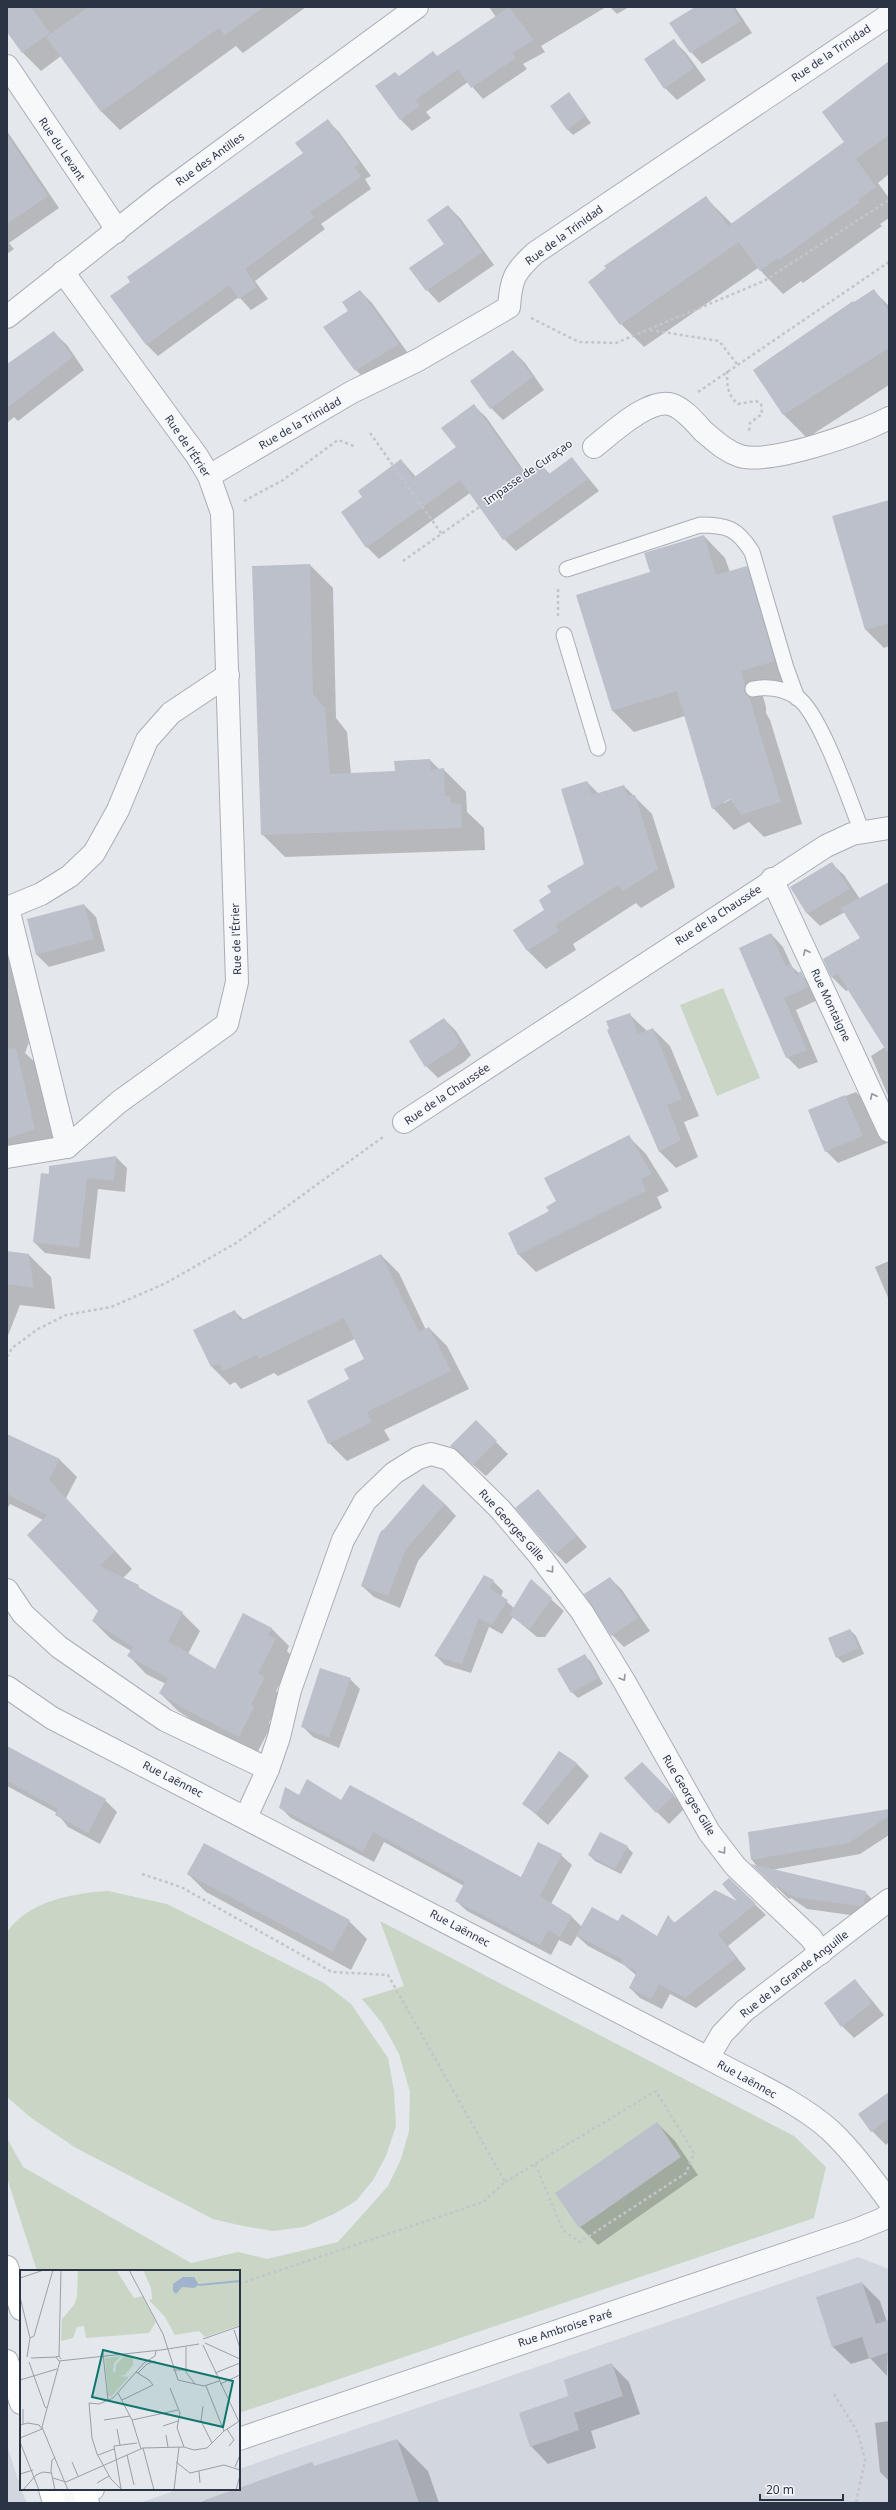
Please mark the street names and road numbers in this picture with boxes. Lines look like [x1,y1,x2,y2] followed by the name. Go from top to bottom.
[788,20,873,85] street label: Rue de la Trinidad
[36,114,89,183] street label: Rue du Levant
[172,129,247,189] street label: Rue des Antilles
[522,201,606,268] street label: Rue de la Trinidad
[256,393,344,452] street label: Rue de la Trinidad
[162,412,215,480] street label: Rue de l'Étrier
[481,435,575,508] street label: Impasse de Curaçao
[672,881,764,948] street label: Rue de la Chaussée
[227,902,244,975] street label: Rue de l'Étrier
[808,966,855,1044] street label: Rue Montaigne
[401,1059,492,1128] street label: Rue de la Chaussée
[476,1486,549,1564] street label: Rue Georges Gille
[659,1752,720,1838] street label: Rue Georges Gille
[140,1757,206,1800] street label: Rue Laënnec
[428,1905,493,1950] street label: Rue Laënnec
[736,1927,851,2021] street label: Rue de la Grande Anguille
[715,2056,780,2101] street label: Rue Laënnec
[516,2305,614,2350] street label: Rue Ambroise Paré

